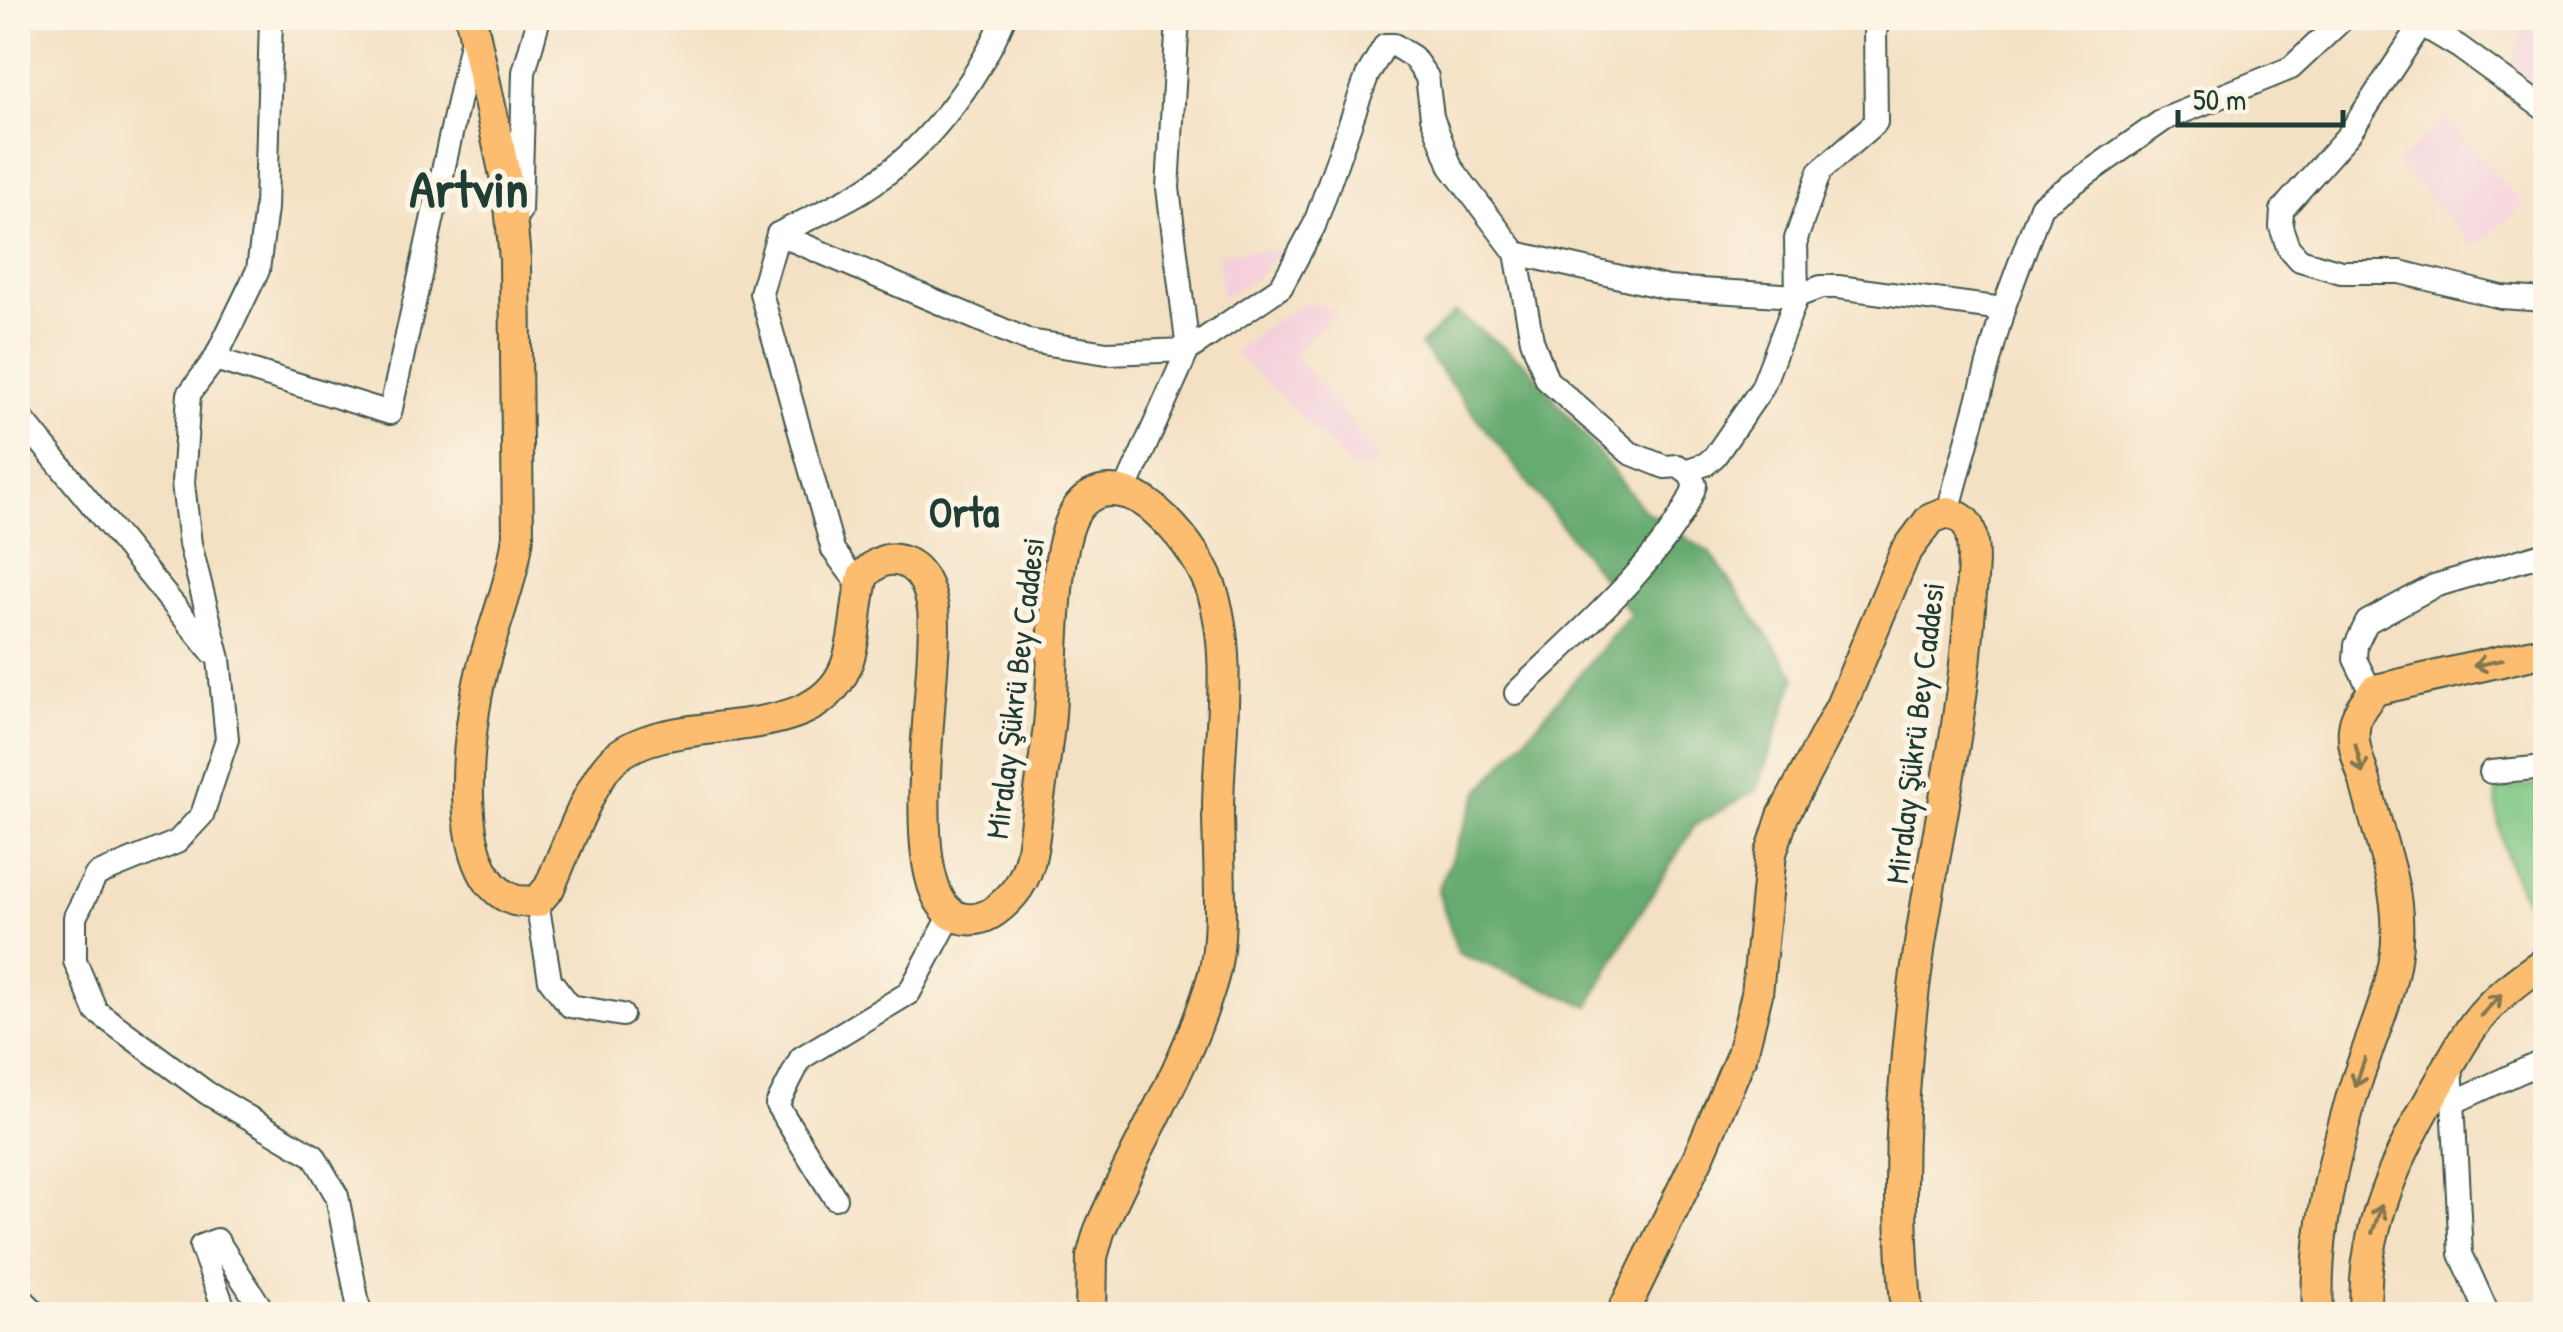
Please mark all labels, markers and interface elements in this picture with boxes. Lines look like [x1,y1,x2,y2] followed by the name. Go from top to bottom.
[2178,65,2343,127] scale bar
[2193,79,2246,119] text: 50 m
[409,153,529,223] district label: Artvin
[929,483,1000,540] district label: Orta
[975,535,1054,841] street label: Miralay Şükrü Bey Caddesi
[1875,580,1954,886] street label: Miralay Şükrü Bey Caddesi
[2472,655,2504,674] one-way arrow
[2351,742,2369,774] one-way arrow
[2479,994,2503,1018] one-way arrow
[2350,1057,2368,1089] one-way arrow
[2370,1203,2388,1235] one-way arrow

